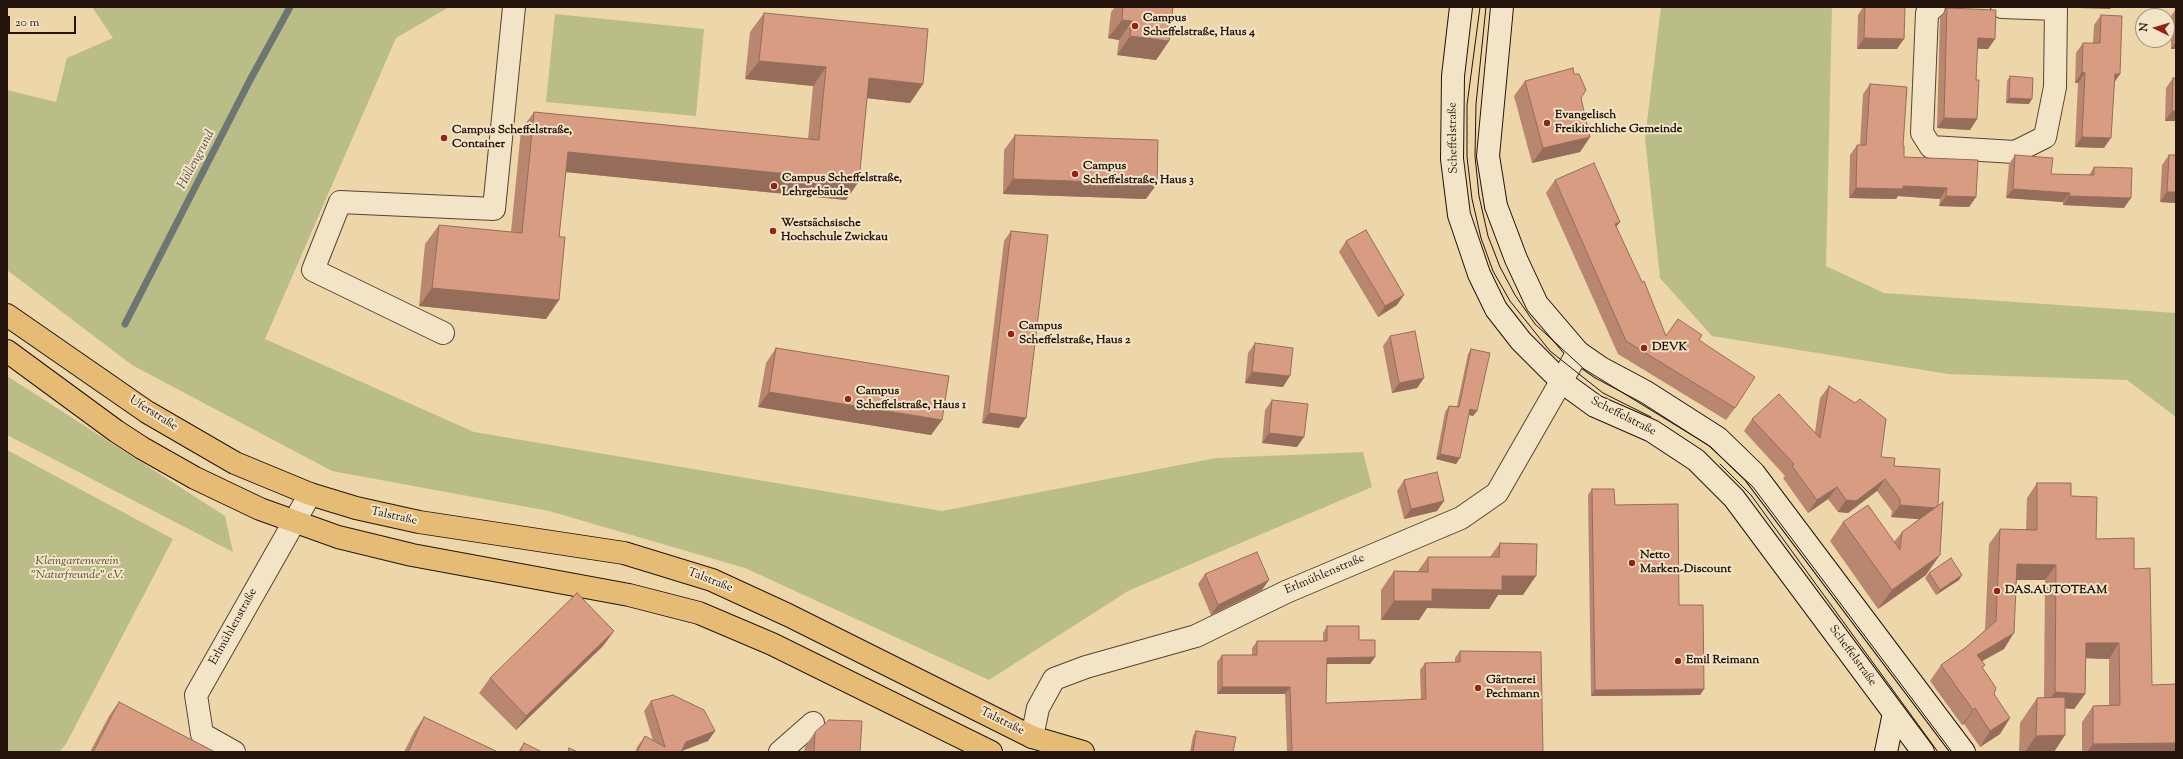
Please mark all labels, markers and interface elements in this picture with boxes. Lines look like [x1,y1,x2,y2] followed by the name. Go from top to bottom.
[10,8,78,34] scale bar
[2135,8,2175,48] north arrow
[1143,12,1255,40] place label: Campus Scheffelstraße, Haus 4
[15,14,39,32] text: 20 m
[1130,21,1140,31] marker: Campus Scheffelstraße, Haus 4
[2136,22,2152,32] text: N
[1446,102,1462,174] street label: Scheffelstraße
[1555,109,1682,137] place label: Evangelisch Freikirchliche Gemeinde
[1542,118,1552,128] marker: Evangelisch Freikirchliche Gemeinde
[452,124,572,152] place label: Campus Scheffelstraße, Container
[175,128,219,192] water label: Höllengrund
[439,133,449,143] marker: Campus Scheffelstraße, Container
[1083,160,1194,188] place label: Campus Scheffelstraße, Haus 3
[1070,169,1080,179] marker: Campus Scheffelstraße, Haus 3
[782,172,902,200] place label: Campus Scheffelstraße, Lehrgebäude
[769,181,779,191] marker: Campus Scheffelstraße, Lehrgebäude
[781,217,888,245] place label: Westsächsische Hochschule Zwickau
[768,226,778,236] marker: Westsächsische Hochschule Zwickau
[1019,320,1131,348] place label: Campus Scheffelstraße, Haus 2
[1006,329,1016,339] marker: Campus Scheffelstraße, Haus 2
[1652,341,1687,355] place label: DEVK
[1639,343,1649,353] marker: DEVK
[856,385,966,413] place label: Campus Scheffelstraße, Haus 1
[126,393,180,435] street label: Uferstraße
[843,394,853,404] marker: Campus Scheffelstraße, Haus 1
[1588,394,1658,440] street label: Scheffelstraße
[370,505,418,529] street label: Talstraße
[1640,549,1731,577] place label: Netto Marken-Discount
[1283,552,1367,598] street label: Erlmühlenstraße
[31,555,123,583] park label: Kleingartenverein "Naturfreunde" e.V.
[1627,558,1637,568] marker: Netto Marken-Discount
[685,566,735,596] street label: Talstraße
[2005,584,2107,598] place label: DAS.AUTOTEAM
[207,586,261,668] street label: Erlmühlenstraße
[1992,586,2002,596] marker: DAS.AUTOTEAM
[1825,623,1879,689] street label: Scheffelstraße
[1686,654,1759,668] place label: Emil Reimann
[1673,656,1683,666] marker: Emil Reimann
[1486,674,1540,702] place label: Gärtnerei Pechmann
[1473,683,1483,693] marker: Gärtnerei Pechmann
[978,705,1026,739] street label: Talstraße

